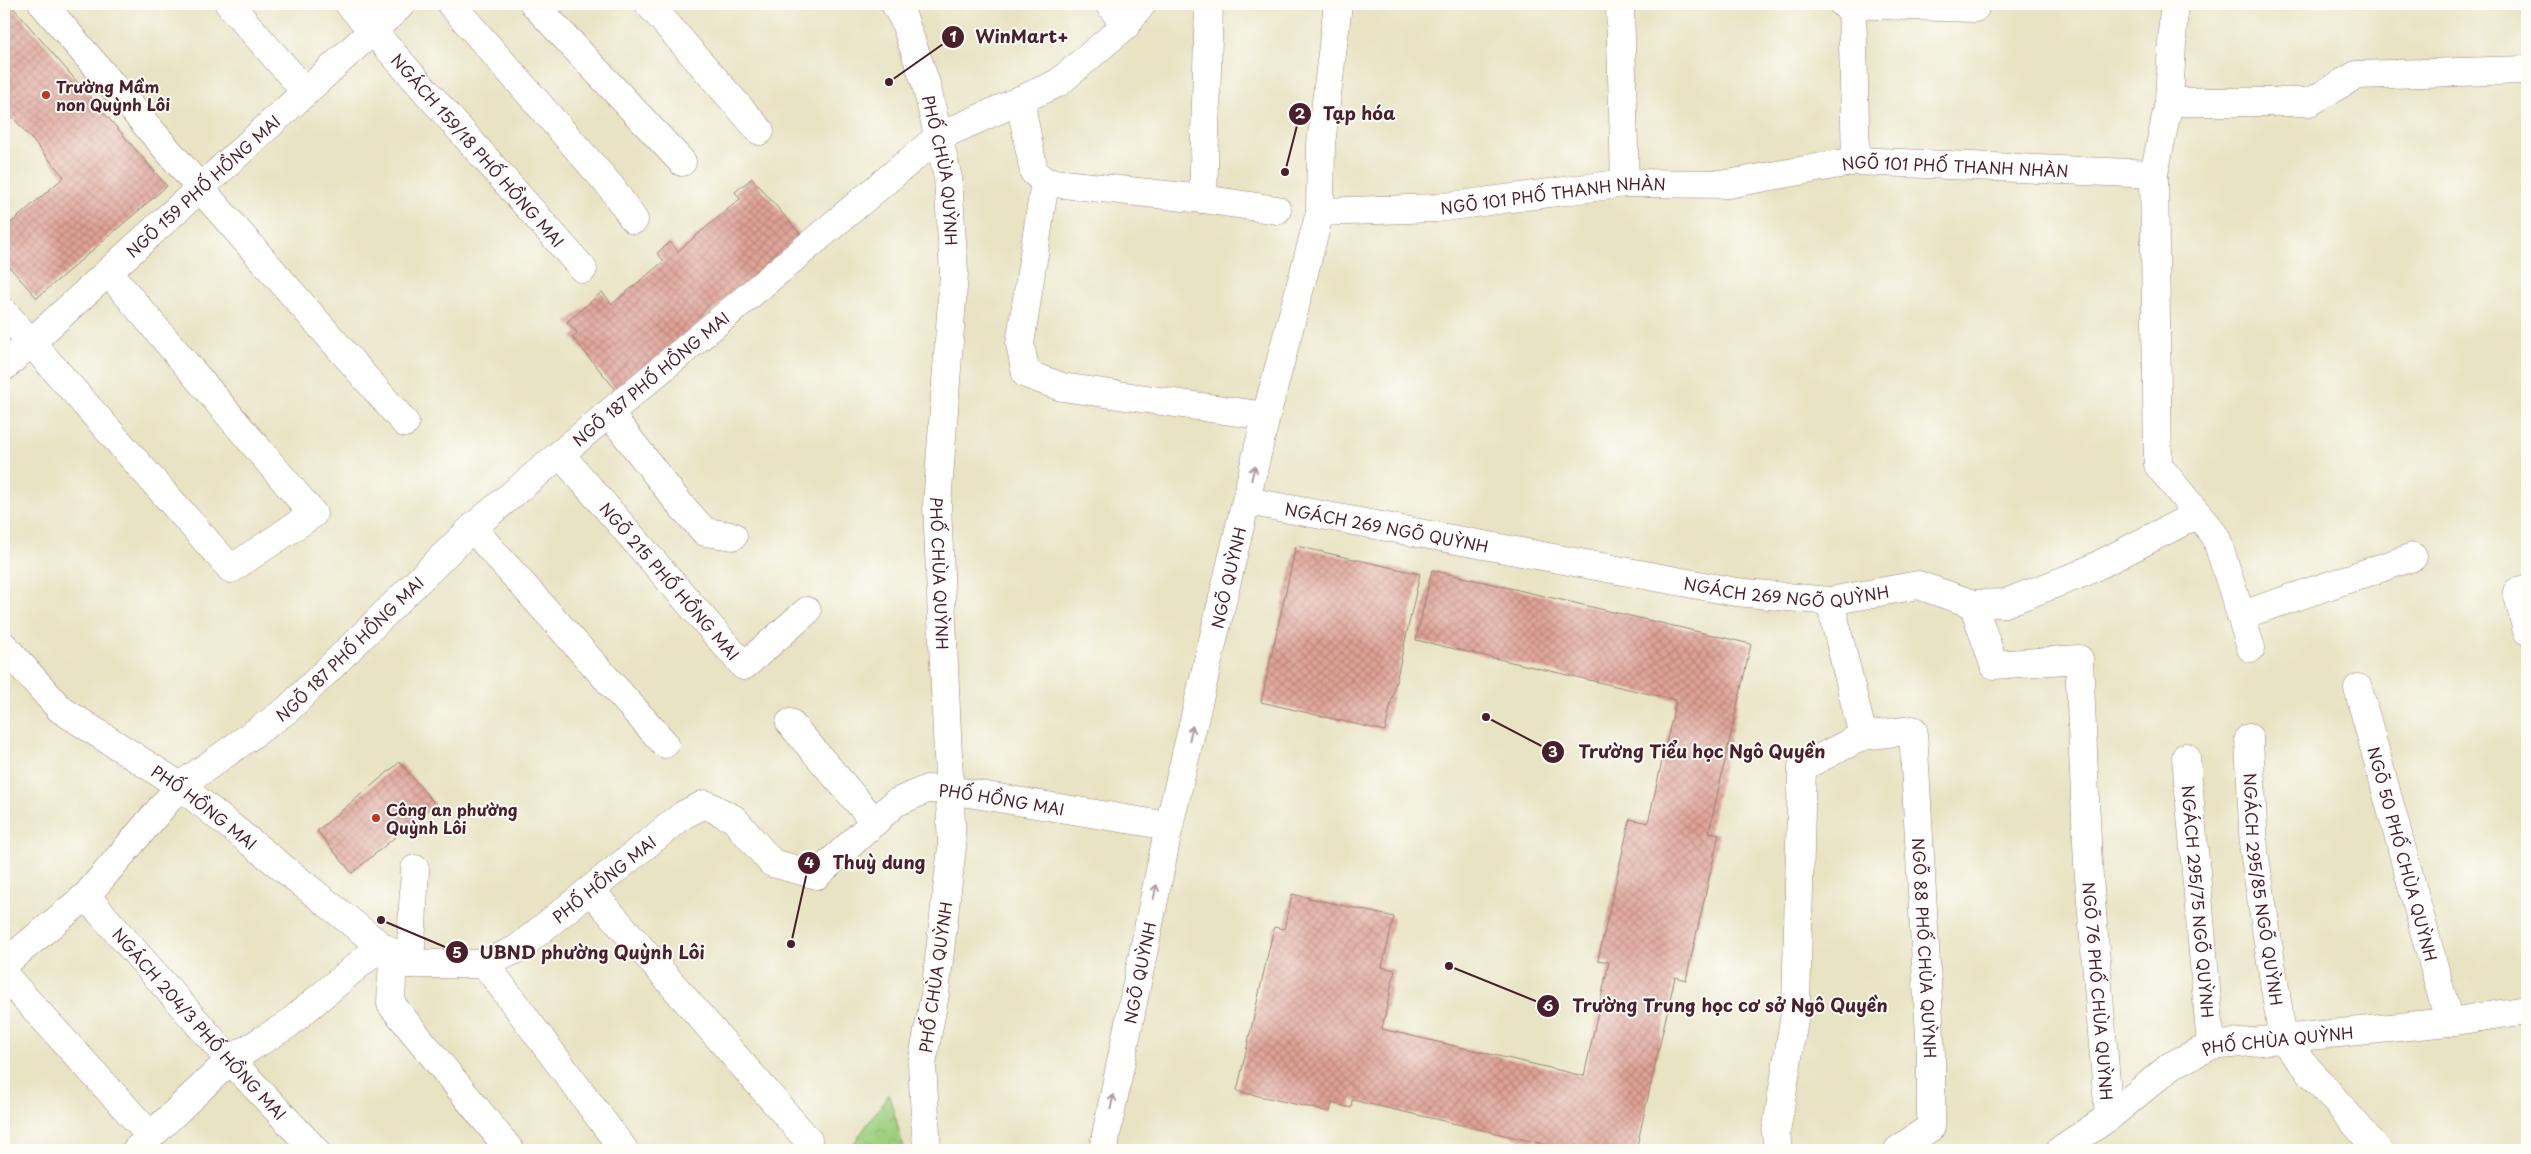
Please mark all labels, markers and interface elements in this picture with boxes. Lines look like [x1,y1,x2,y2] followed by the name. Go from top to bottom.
[940,20,1079,53] callout: WinMart+
[975,22,1069,49] text: WinMart+
[949,24,957,47] text: 1
[386,48,570,252] street label: NGÁCH 159/18 PHỐ HỒNG MAI
[56,74,170,116] place label: Trường Mầm non Quỳnh Lôi
[40,89,52,101] marker: Trường Mầm non Quỳnh Lôi
[917,93,964,246] street label: PHỐ CHÙA QUỲNH
[1288,97,1406,130] callout: Tạp hóa
[1323,99,1395,126] text: Tạp hóa
[1295,101,1306,124] text: 2
[120,109,285,263] street label: NGÕ 159 PHỐ HỒNG MAI
[1840,149,2069,182] street label: NGÕ 101 PHỐ THANH NHÀN
[1439,171,1666,219] street label: NGÕ 101 PHỐ THANH NHÀN
[567,305,734,451] street label: NGÕ 187 PHỐ HỒNG MAI
[1249,466,1258,482] one-way arrow
[925,496,955,650] street label: PHỐ CHÙA QUỲNH
[1283,496,1491,558] street label: NGÁCH 269 NGÕ QUỲNH
[595,497,746,665] street label: NGÕ 215 PHỐ HỒNG MAI
[1204,524,1251,631] street label: NGÕ QUỲNH
[270,570,429,727] street label: NGÕ 187 PHỐ HỒNG MAI
[1682,570,1891,613] street label: NGÁCH 269 NGÕ QUỲNH
[1187,726,1196,742] one-way arrow
[1541,735,1837,768] callout: Trường Tiểu học Ngô Quyền
[1579,737,1825,764] text: Trường Tiểu học Ngô Quyền
[1548,739,1558,762] text: 3
[2363,744,2444,964] street label: NGÕ 50 PHỐ CHÙA QUỲNH
[147,759,262,855] street label: PHỐ HỒNG MAI
[2239,772,2290,1007] street label: NGÁCH 295/85 NGÕ QUỲNH
[938,778,1066,821] street label: PHỐ HỒNG MAI
[2176,784,2221,1019] street label: NGÁCH 295/75 NGÕ QUỲNH
[386,797,518,839] place label: Công an phường Quỳnh Lôi
[370,812,382,824] marker: Công an phường Quỳnh Lôi
[547,829,661,928] street label: PHỐ HỒNG MAI
[1907,837,1943,1059] street label: NGÕ 88 PHỐ CHÙA QUỲNH
[797,847,936,880] callout: Thuỳ dung
[833,848,925,875] text: Thuỳ dung
[804,850,814,873] text: 4
[2077,881,2120,1102] street label: NGÕ 76 PHỐ CHÙA QUỲNH
[1151,884,1161,900] one-way arrow
[912,900,958,1054] street label: PHỐ CHÙA QUỲNH
[1117,920,1161,1026] street label: NGÕ QUỲNH
[107,922,292,1125] street label: NGÁCH 204/3 PHỐ HỒNG MAI
[445,936,715,969] callout: UBND phường Quỳnh Lôi
[479,938,705,965] text: UBND phường Quỳnh Lôi
[452,940,462,963] text: 5
[1535,989,1900,1022] callout: Trường Trung học cơ sở Ngô Quyền
[1572,991,1888,1018] text: Trường Trung học cơ sở Ngô Quyền
[1543,993,1554,1016] text: 6
[2197,1020,2355,1061] street label: PHỐ CHÙA QUỲNH
[1108,1095,1118,1111] one-way arrow

